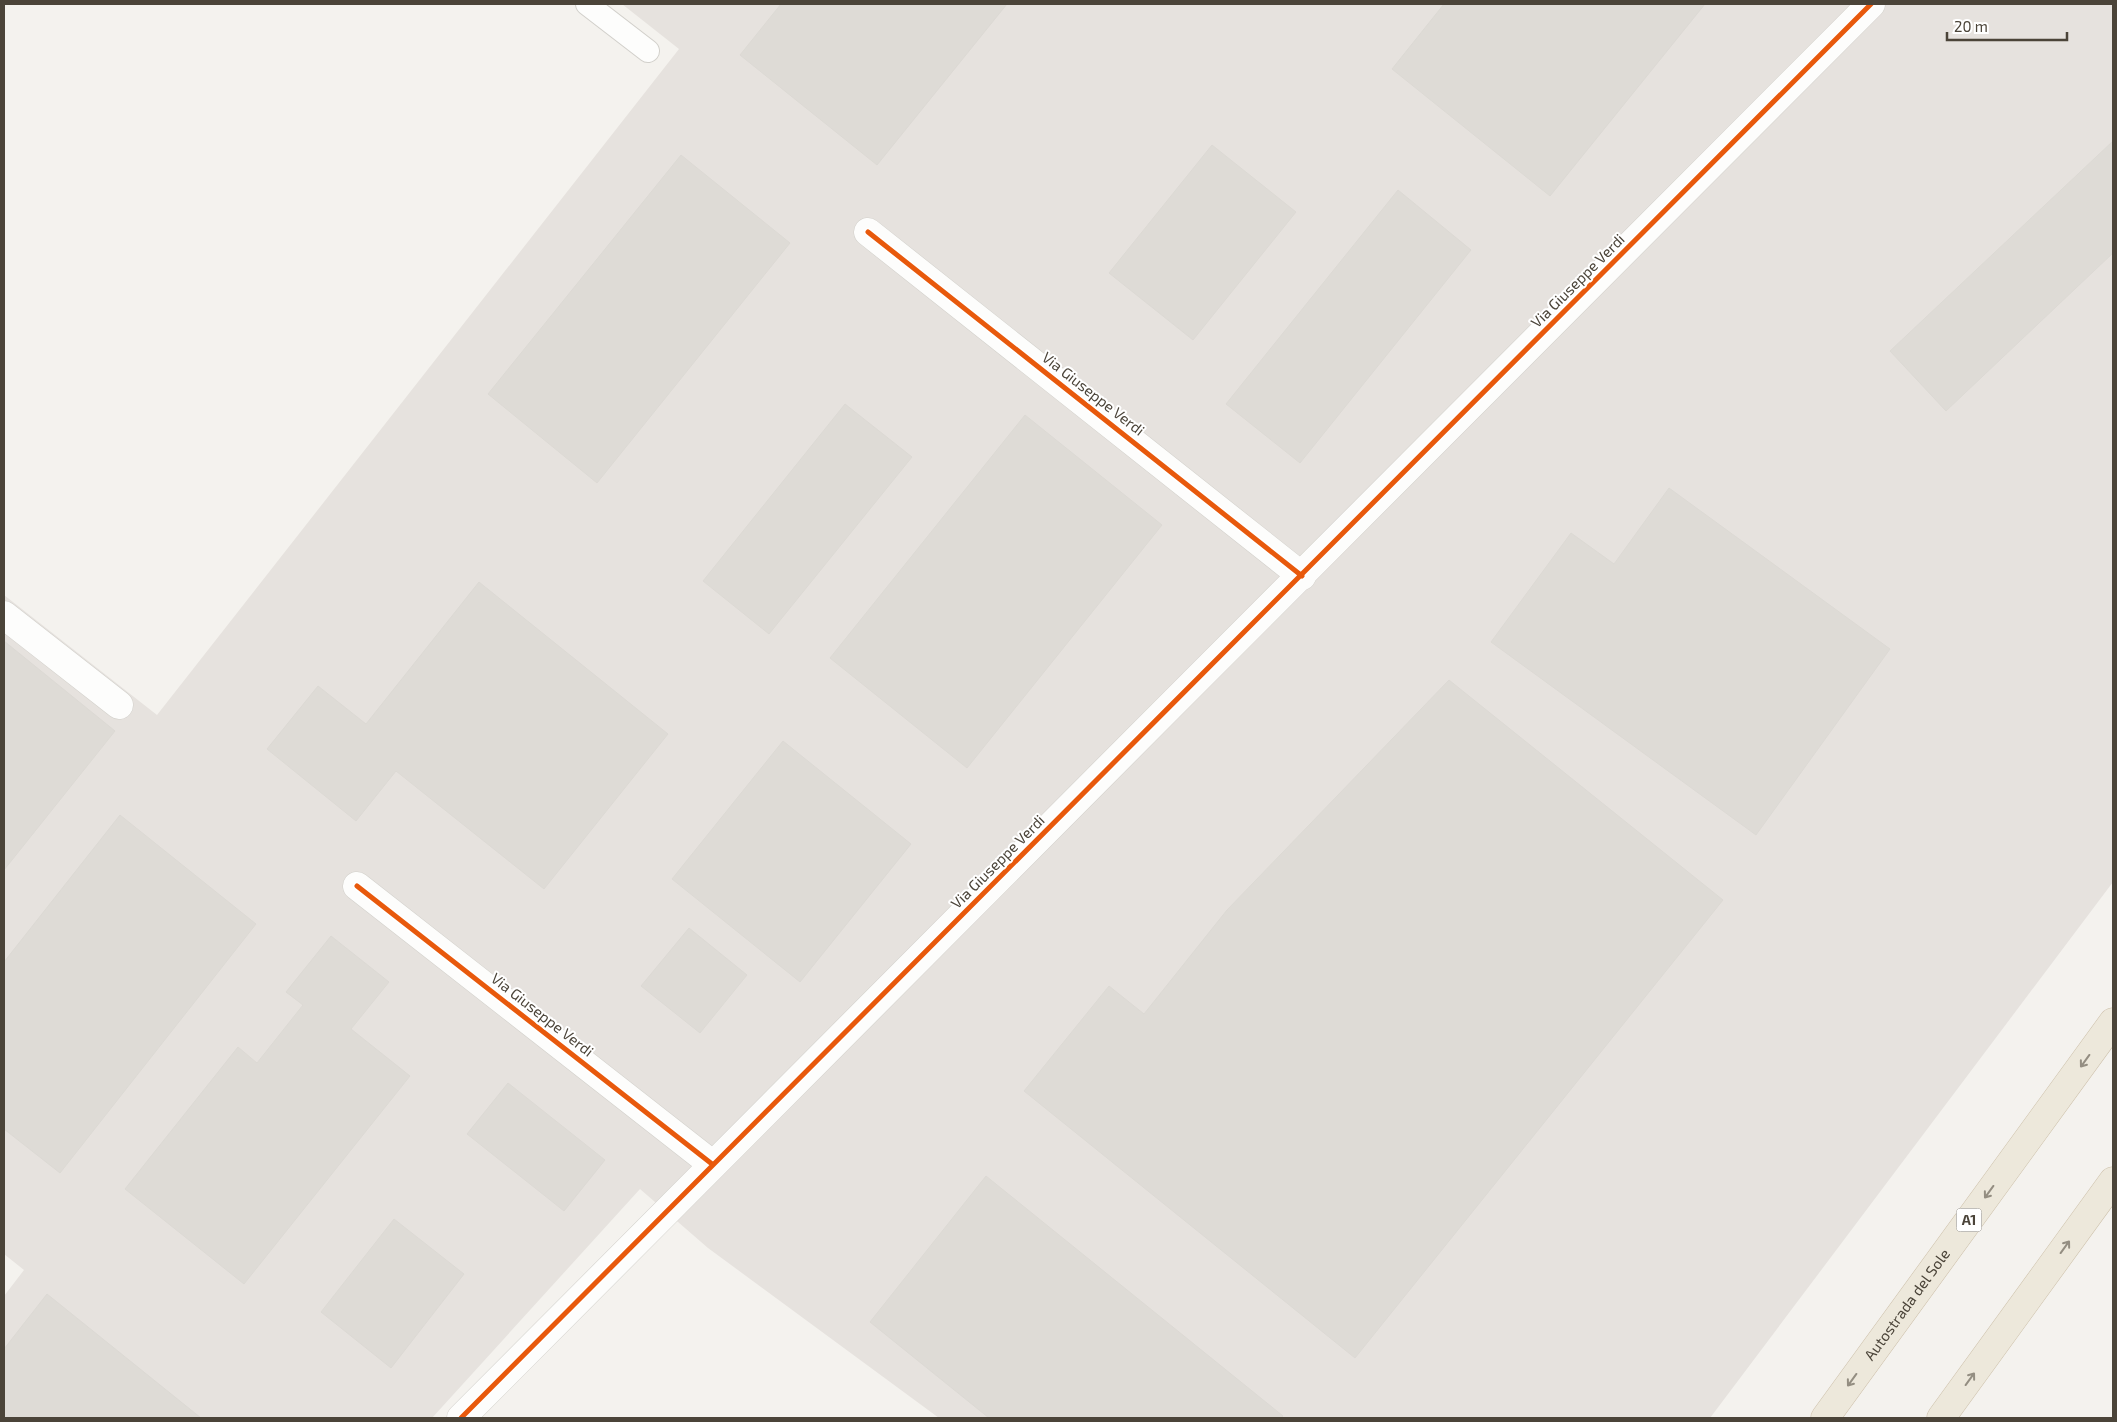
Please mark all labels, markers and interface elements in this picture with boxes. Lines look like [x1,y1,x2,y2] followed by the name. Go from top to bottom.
[1947,10,2067,42] scale bar
[1954,17,1988,35] text: 20 m
[1527,230,1628,331] street label: Via Giuseppe Verdi
[1039,348,1148,439] street label: Via Giuseppe Verdi
[947,811,1048,912] street label: Via Giuseppe Verdi
[488,969,597,1060] street label: Via Giuseppe Verdi
[2079,1054,2090,1067] one-way arrow
[1984,1185,1994,1199] one-way arrow
[1956,1208,1982,1232] road number: A1
[2060,1240,2070,1254] one-way arrow
[1860,1245,1953,1364] street label: Autostrada del Sole
[1847,1373,1857,1387] one-way arrow
[1964,1373,1975,1386] one-way arrow

